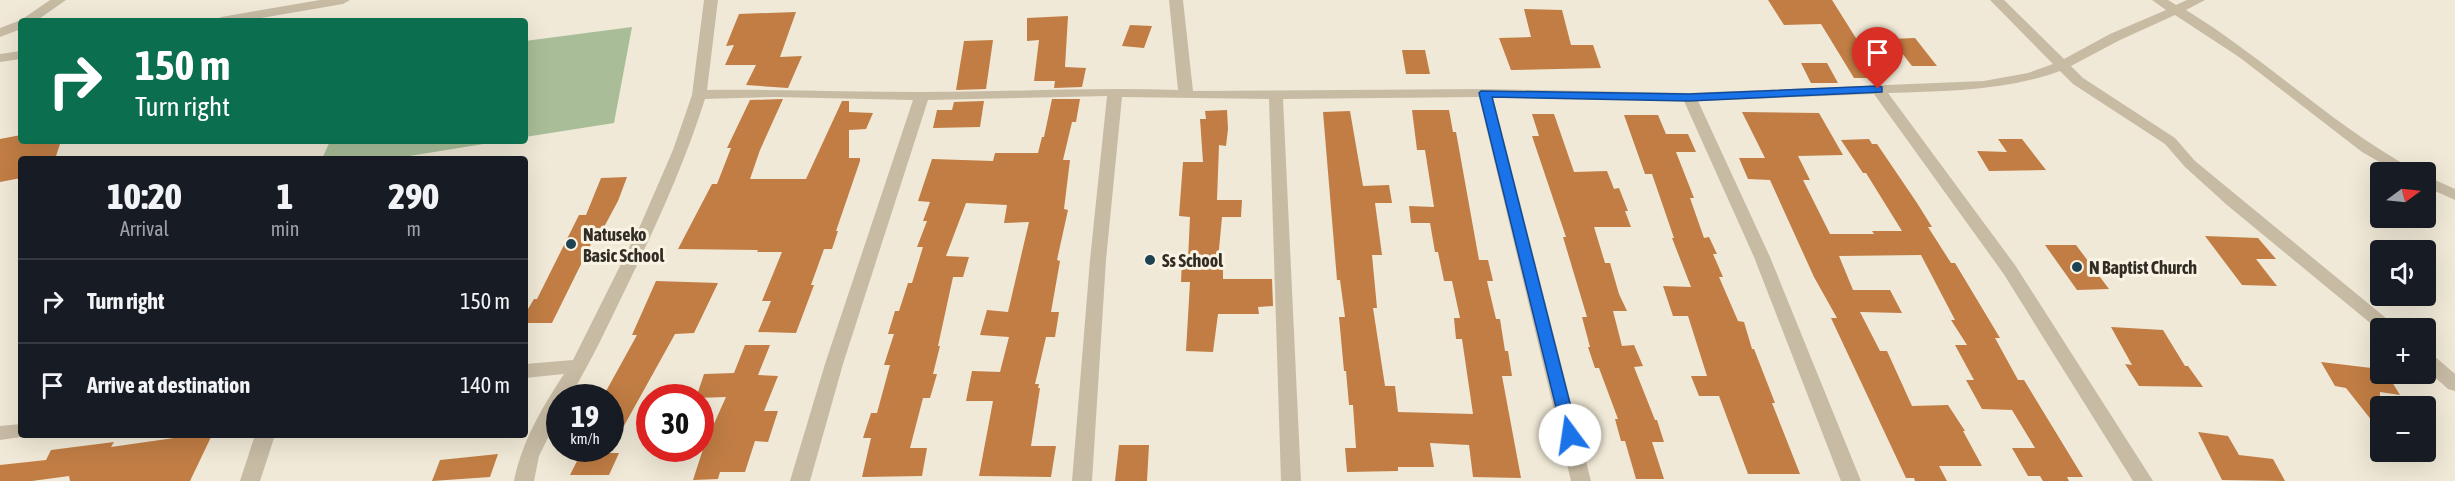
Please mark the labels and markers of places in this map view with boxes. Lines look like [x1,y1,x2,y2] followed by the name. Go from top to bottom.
[1852,27,1903,89] pin
[583,224,664,266] place label: Natuseko Basic School
[564,237,578,251] marker: Natuseko Basic School
[1162,250,1223,271] place label: Ss School
[1143,253,1157,267] marker: Ss School
[2089,257,2197,278] place label: N Baptist Church
[2070,260,2084,274] marker: N Baptist Church

